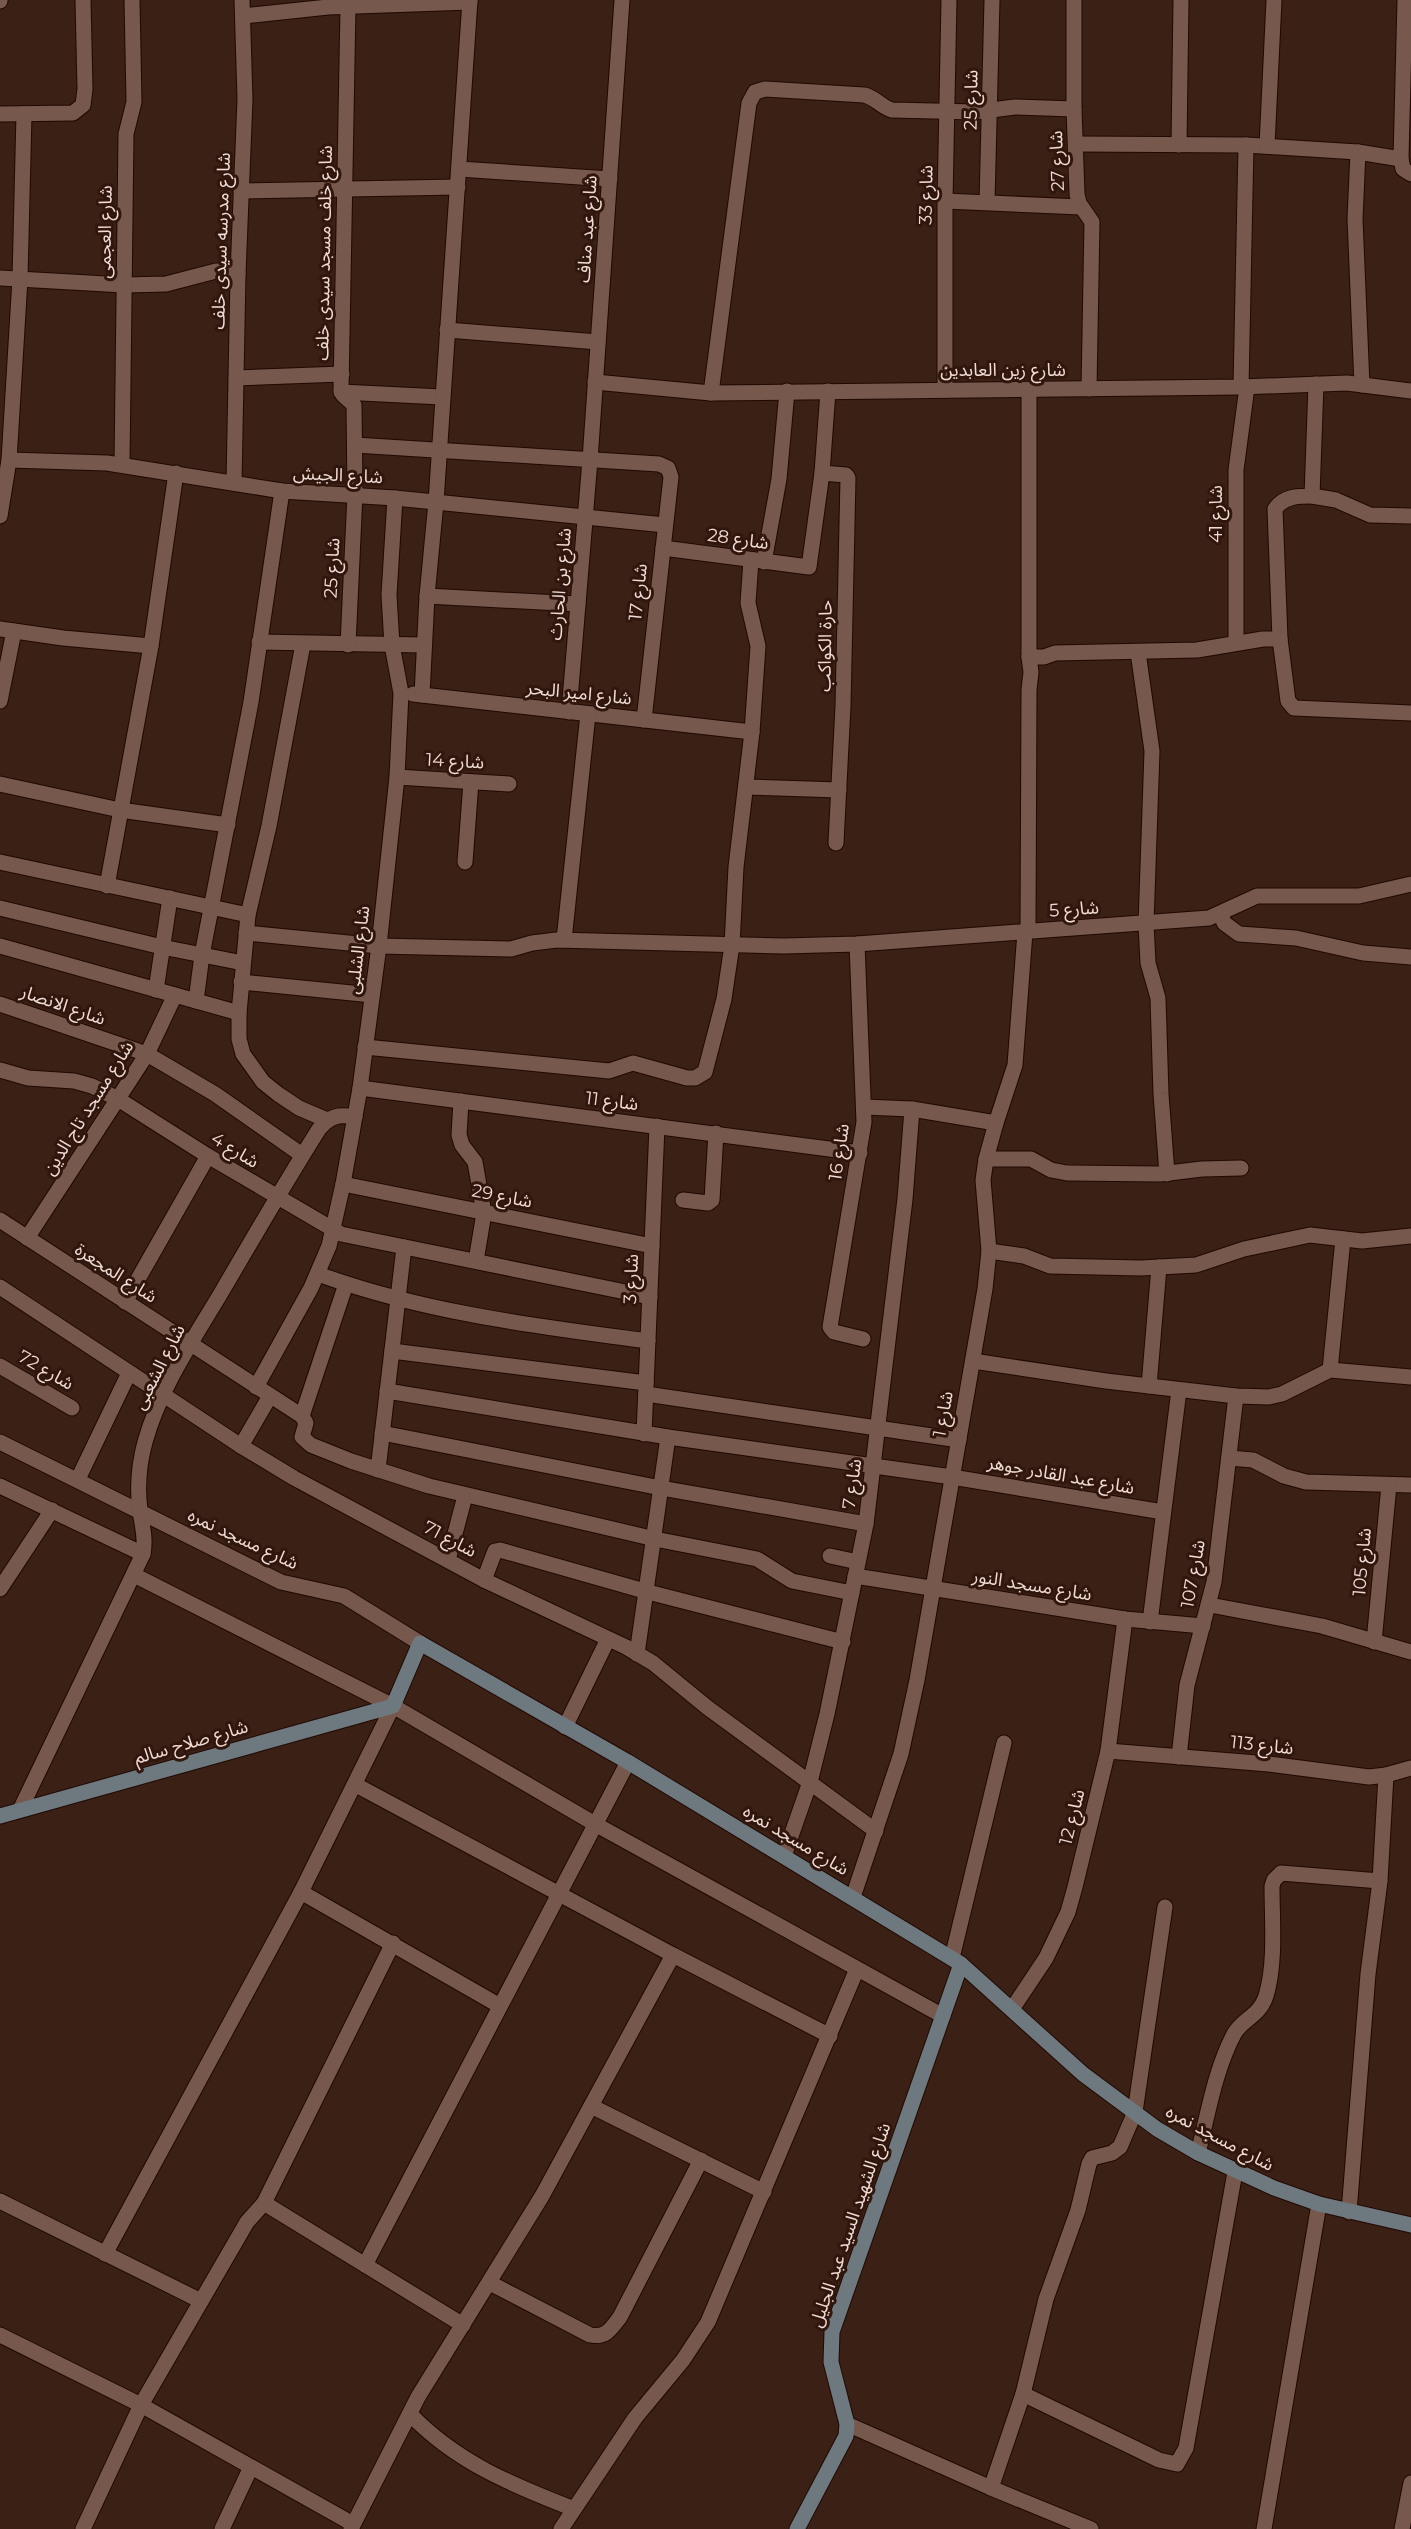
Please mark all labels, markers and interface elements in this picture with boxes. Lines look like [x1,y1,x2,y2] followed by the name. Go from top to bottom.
[959,70,986,130] street label: شارع 25
[1045,130,1072,192] street label: شارع 27
[311,145,340,361] street label: شارع خلف مسجد سيدى خلف
[207,152,238,330] street label: شارع مدرسه سيدى خلف
[914,165,941,225] street label: شارع 33
[572,174,605,284] street label: شارع عبد مناف
[93,185,120,279] street label: شارع العجمى
[940,359,1066,384] street label: شارع زين العابدين
[292,462,383,491] street label: شارع الجيش
[1205,485,1230,543] street label: شارع 41
[706,524,770,557] street label: شارع 28
[544,527,579,641] street label: شارع بن الحارث
[319,537,348,599] street label: شارع 25
[624,563,655,622] street label: شارع 17
[813,600,837,692] street label: حارة الكواكب
[524,676,633,712] street label: شارع امير البحر
[425,748,485,777] street label: شارع 14
[1048,896,1100,925] street label: شارع 5
[342,905,377,996] street label: شارع الشلبى
[16,980,108,1033] street label: شارع الانصار
[38,1037,141,1181] street label: شارع مسجد تاج الدين
[584,1087,640,1118] street label: شارع 11
[824,1122,857,1182] street label: شارع 16
[206,1127,263,1175] street label: شارع 4
[469,1179,534,1216] street label: شارع 29
[69,1238,161,1310] street label: شارع المجعرة
[619,1254,646,1304] street label: شارع 3
[128,1321,193,1415] street label: شارع الشعبى
[13,1345,78,1397] street label: شارع 72
[928,1389,961,1439] street label: شارع 1
[984,1451,1136,1502] street label: شارع عبد القادر جوهر
[838,1458,869,1511] street label: شارع 7
[183,1504,302,1577] street label: شارع مسجد نمره
[418,1516,480,1565] street label: شارع 71
[1348,1527,1379,1597] street label: شارع 105
[1176,1538,1213,1610] street label: شارع 107
[969,1565,1093,1608] street label: شارع مسجد النور
[132,1715,251,1772] street label: شارع صلاح سالم
[1229,1731,1294,1762] street label: شارع 113
[1054,1787,1092,1848] street label: شارع 12
[738,1800,853,1883] street label: شارع مسجد نمره
[1161,2100,1278,2178] street label: شارع مسجد نمره
[805,2120,898,2331] street label: شارع الشهيد السيد عبد الجليل

